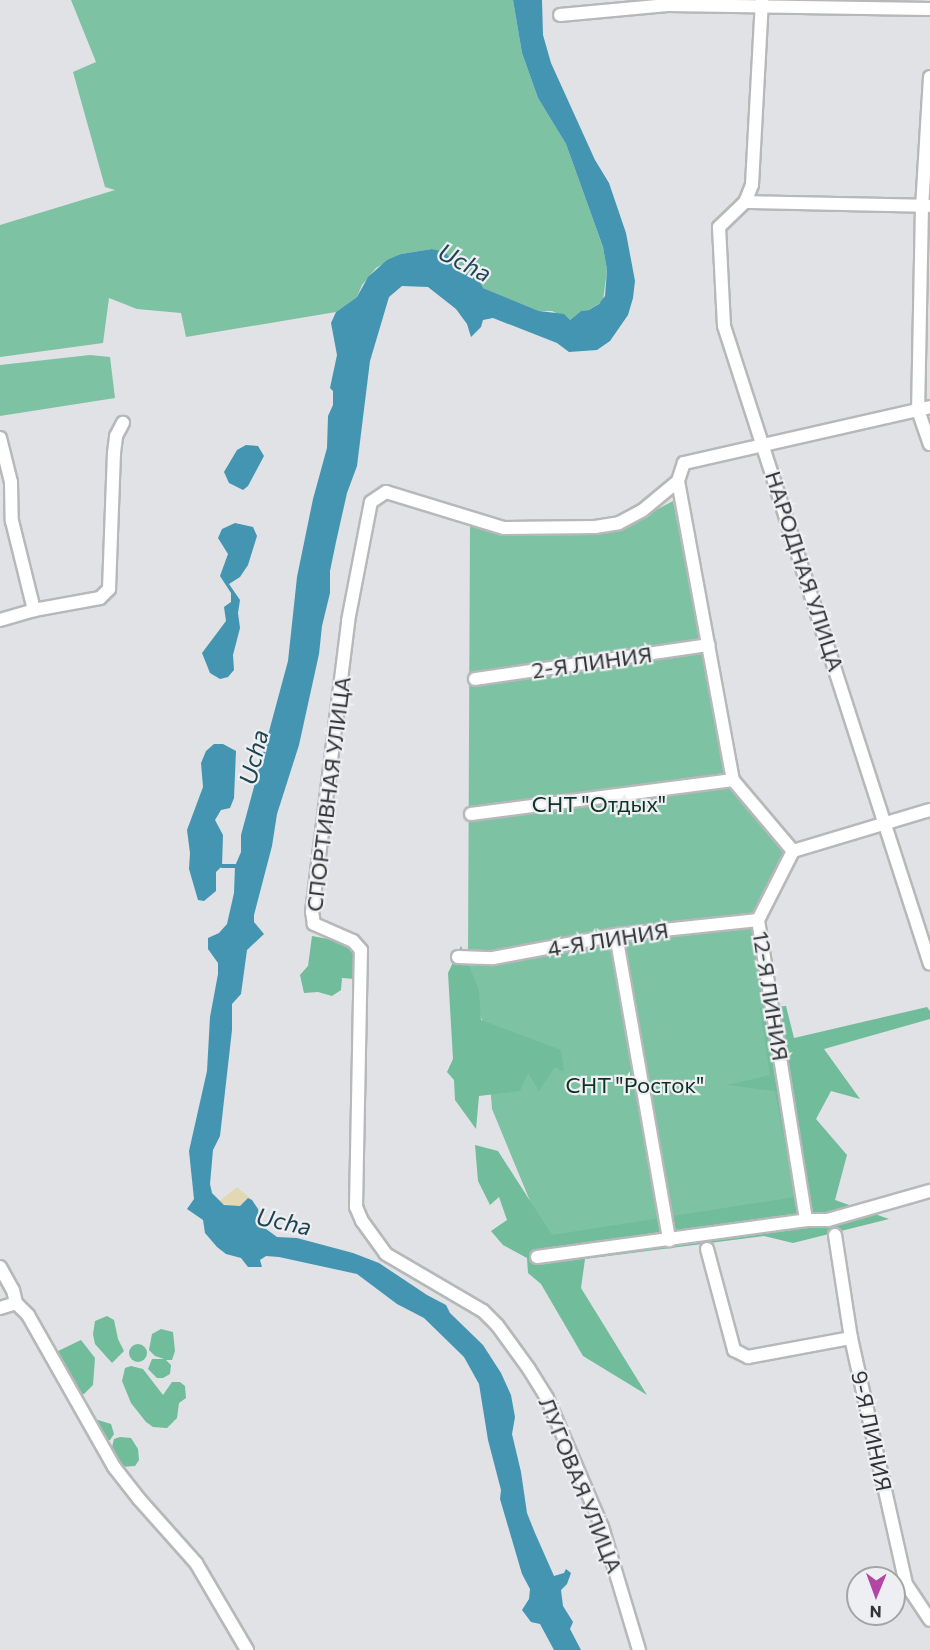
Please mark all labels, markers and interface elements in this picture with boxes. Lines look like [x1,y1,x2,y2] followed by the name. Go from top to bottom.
[434,237,496,287] water label: Ucha
[760,468,850,674] street label: НАРОДНАЯ УЛИЦА
[530,640,654,684] street label: 2-Я ЛИНИЯ
[300,675,356,913] street label: СПОРТИВНАЯ УЛИЦА
[232,726,274,788] water label: Ucha
[532,791,666,817] park label: СНТ "Отдых"
[546,916,670,962] street label: 4-Я ЛИНИЯ
[748,929,794,1063] street label: 12-Я ЛИНИЯ
[566,1072,704,1098] park label: СНТ "Росток"
[254,1201,314,1241] water label: Ucha
[846,1368,898,1494] street label: 9-Я ЛИНИЯ
[534,1393,628,1577] street label: ЛУГОВАЯ УЛИЦА
[846,1566,906,1626] north arrow
[870,1603,882,1622] text: N

